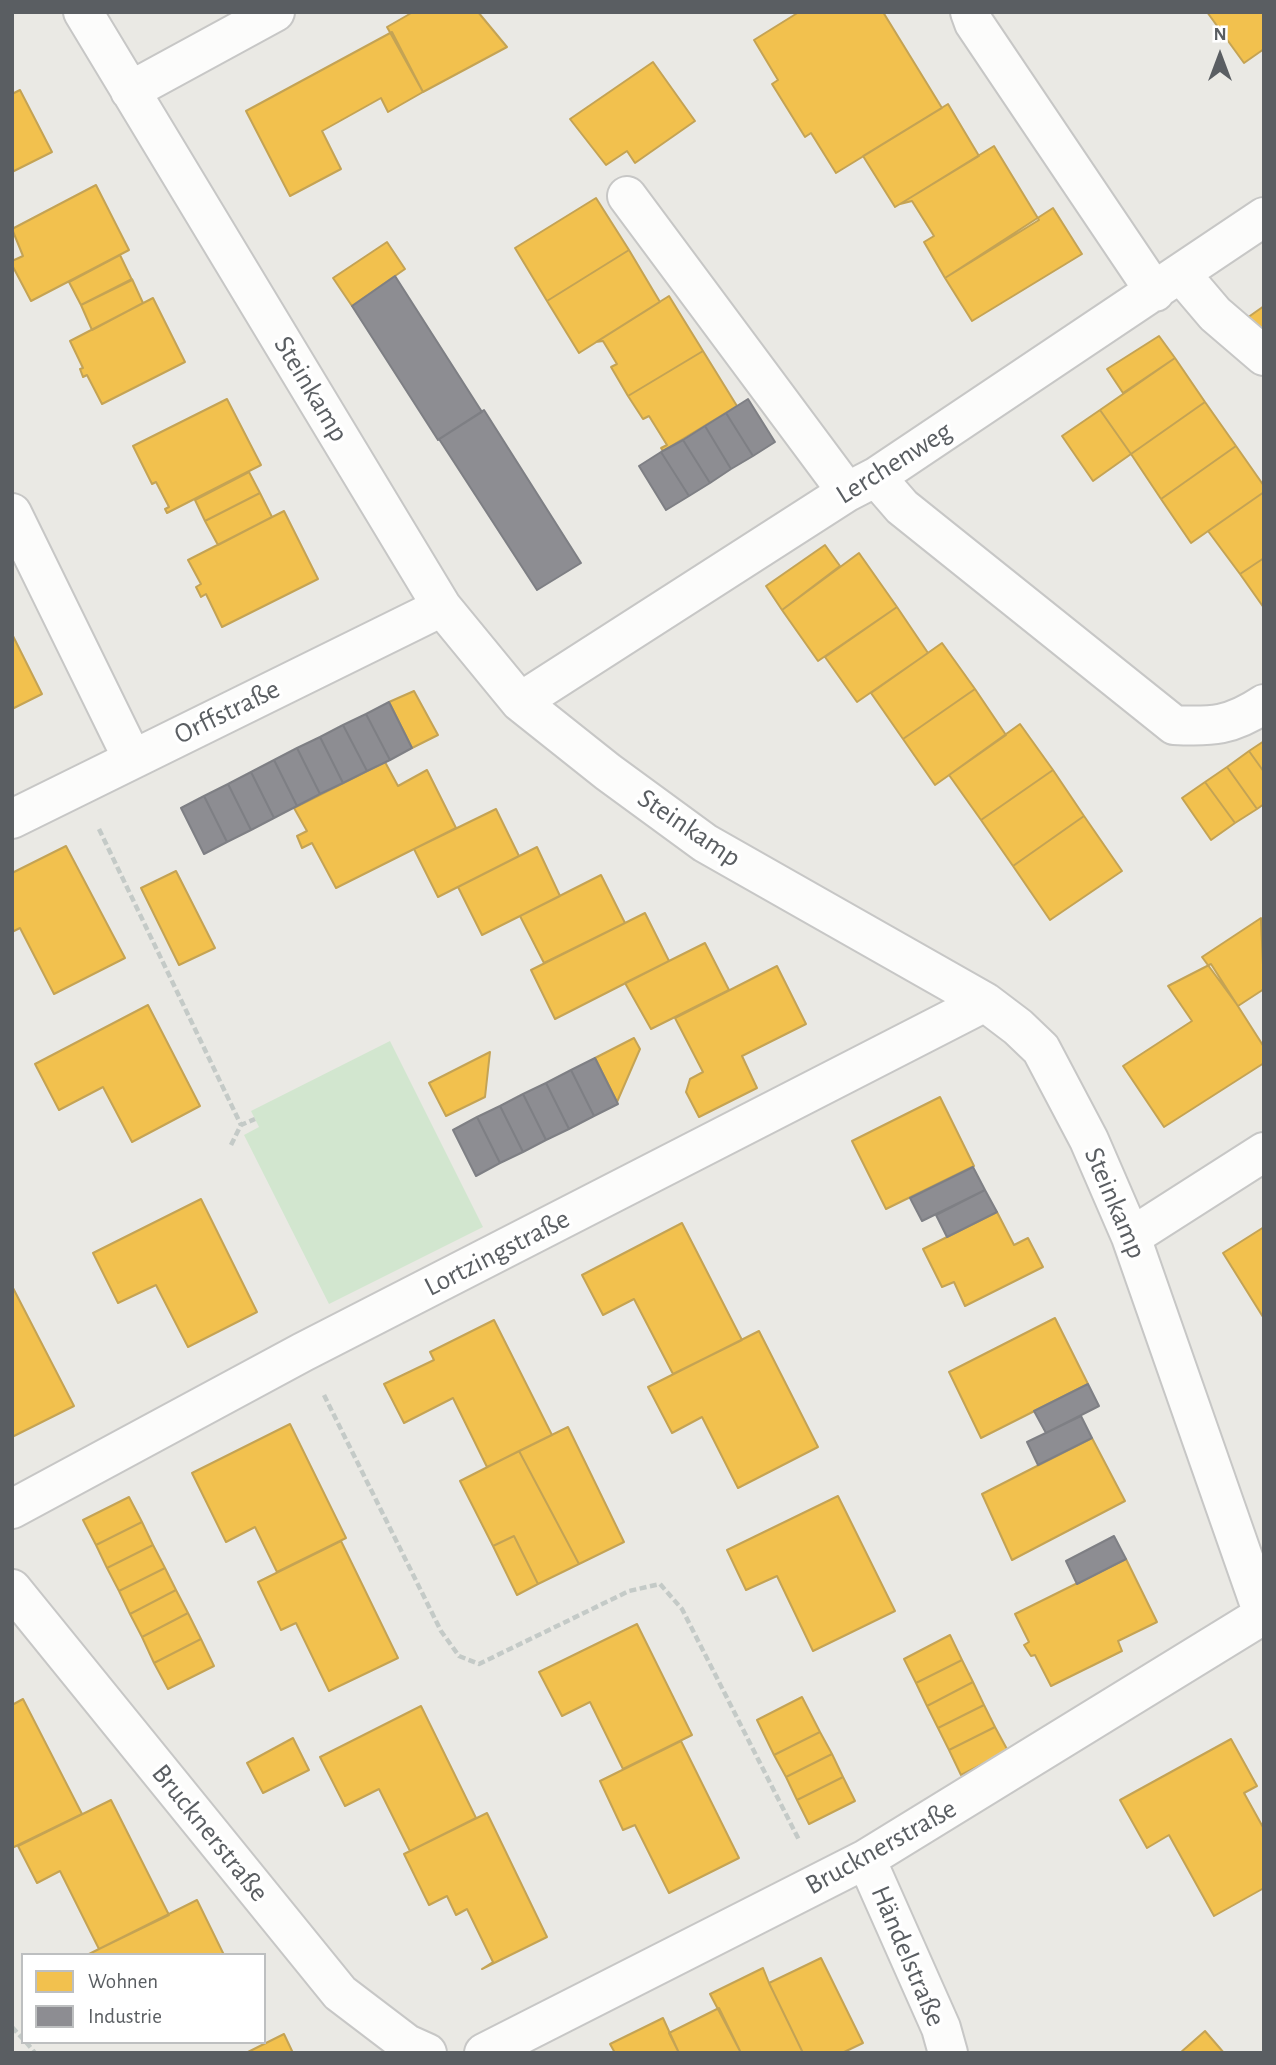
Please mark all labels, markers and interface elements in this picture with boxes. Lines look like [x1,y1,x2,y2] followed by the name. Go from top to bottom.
[1185,21,1255,91] north arrow
[1213,25,1227,44] text: N
[266,330,356,448] street label: Steinkamp
[830,414,958,512] street label: Lerchenweg
[169,672,285,752] street label: Orffstraße
[631,781,747,875] street label: Steinkamp
[1077,1142,1153,1264] street label: Steinkamp
[419,1202,575,1304] street label: Lortzingstraße
[144,1757,276,1909] street label: Brucknerstraße
[800,1792,962,1902] street label: Brucknerstraße
[863,1881,953,2031] street label: Händelstraße
[21,1953,266,2044] legend
[88,1971,158,1992] text: Wohnen
[88,2006,162,2027] text: Industrie

